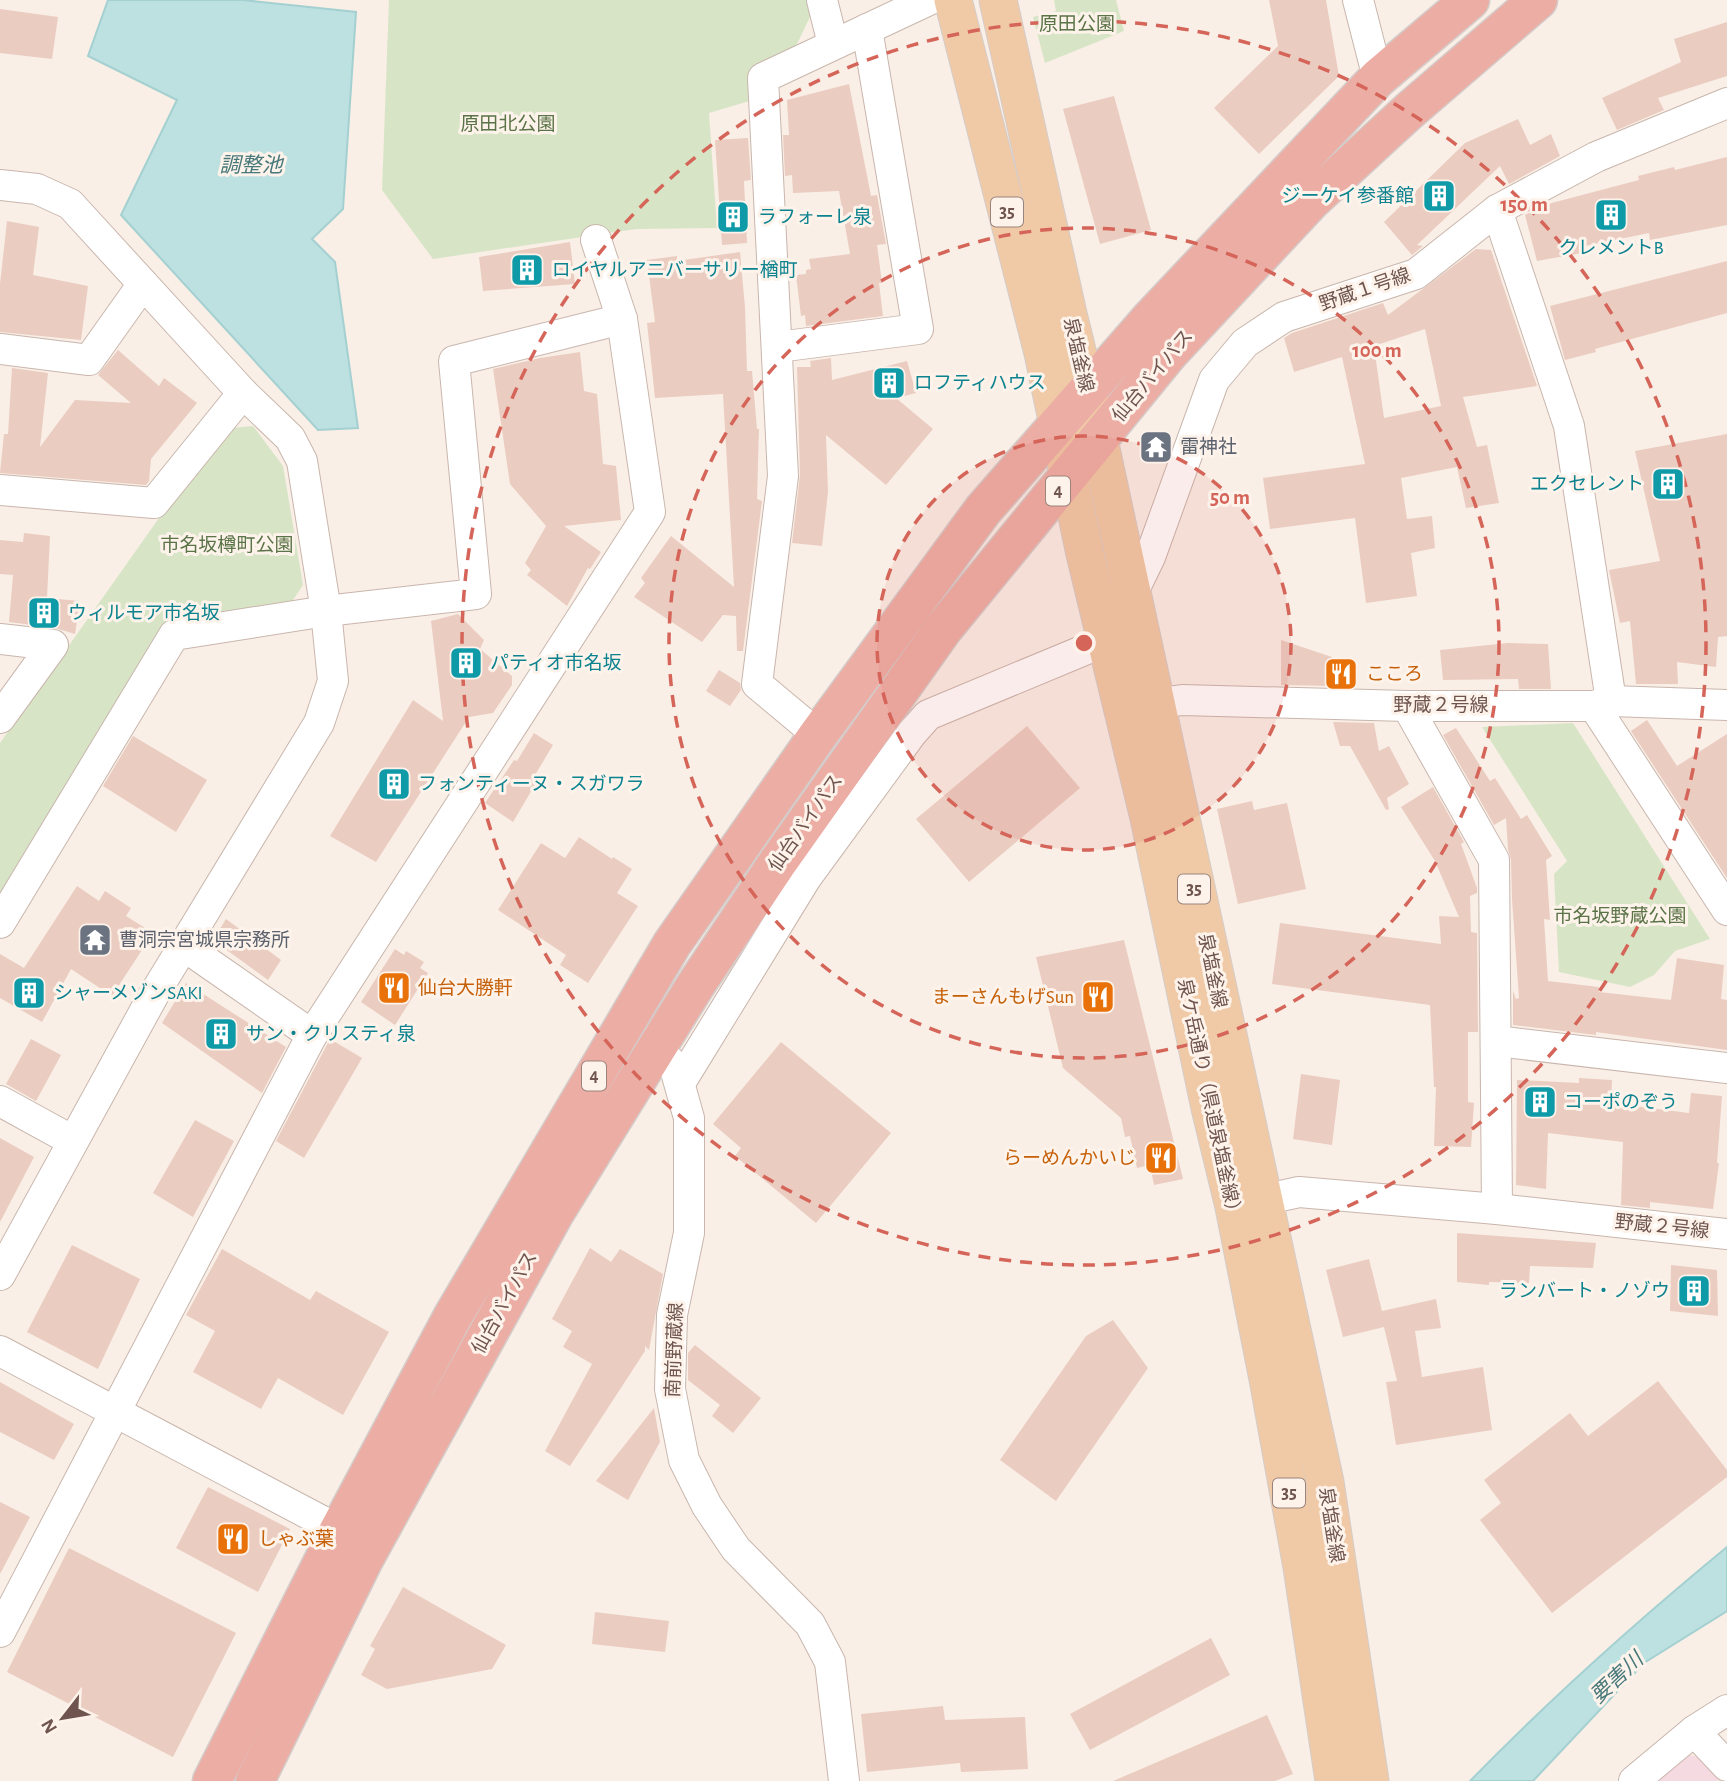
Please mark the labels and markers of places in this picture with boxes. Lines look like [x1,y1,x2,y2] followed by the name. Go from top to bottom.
[1420,177,1458,215] building icon: ジーケイ参番館
[1281,185,1414,206] place label: ジーケイ参番館
[1592,196,1630,234] building icon: クレメントB
[714,198,752,236] building icon: ラフォーレ泉
[758,207,872,227] place label: ラフォーレ泉
[1558,238,1664,258] place label: クレメントB
[508,251,546,289] building icon: ロイヤルアニバーサリー楢町
[552,260,798,280] place label: ロイヤルアニバーサリー楢町
[870,364,908,402] building icon: ロフティハウス
[914,373,1046,393] place label: ロフティハウス
[1137,428,1175,466] temple icon: 雷神社
[1180,436,1237,457] place label: 雷神社
[1649,465,1687,503] building icon: エクセレント
[1530,474,1644,494] place label: エクセレント
[25,594,63,632] building icon: ウィルモア市名坂
[68,602,220,623] place label: ウィルモア市名坂
[1072,631,1096,655] centre of rings
[447,644,485,682] building icon: パティオ市名坂
[490,652,622,673] place label: パティオ市名坂
[1322,655,1360,693] restaurant icon: こころ
[1366,665,1423,684] place label: こころ
[375,765,413,803] building icon: フォンティーヌ・スガワラ
[418,774,645,794] place label: フォンティーヌ・スガワラ
[76,921,114,959] temple icon: 曹洞宗宮城県宗務所
[119,929,290,950] place label: 曹洞宗宮城県宗務所
[375,969,413,1007] restaurant icon: 仙台大勝軒
[10,974,48,1012] building icon: シャーメゾンSAKI
[418,977,513,998] place label: 仙台大勝軒
[1079,978,1117,1016] restaurant icon: まーさんもげSun
[54,982,203,1003] place label: シャーメゾンSAKI
[932,987,1074,1007] place label: まーさんもげSun
[202,1015,240,1053] building icon: サン・クリスティ泉
[246,1024,416,1044] place label: サン・クリスティ泉
[1521,1083,1559,1121] building icon: コーポのぞう
[1564,1091,1678,1112] place label: コーポのぞう
[1142,1139,1180,1177] restaurant icon: らーめんかいじ
[1003,1148,1136,1168] place label: らーめんかいじ
[1675,1272,1713,1310] building icon: ランバート・ノゾウ
[1499,1280,1670,1301] place label: ランバート・ノゾウ
[214,1520,252,1558] restaurant icon: しゃぶ葉
[258,1528,334,1549] place label: しゃぶ葉

